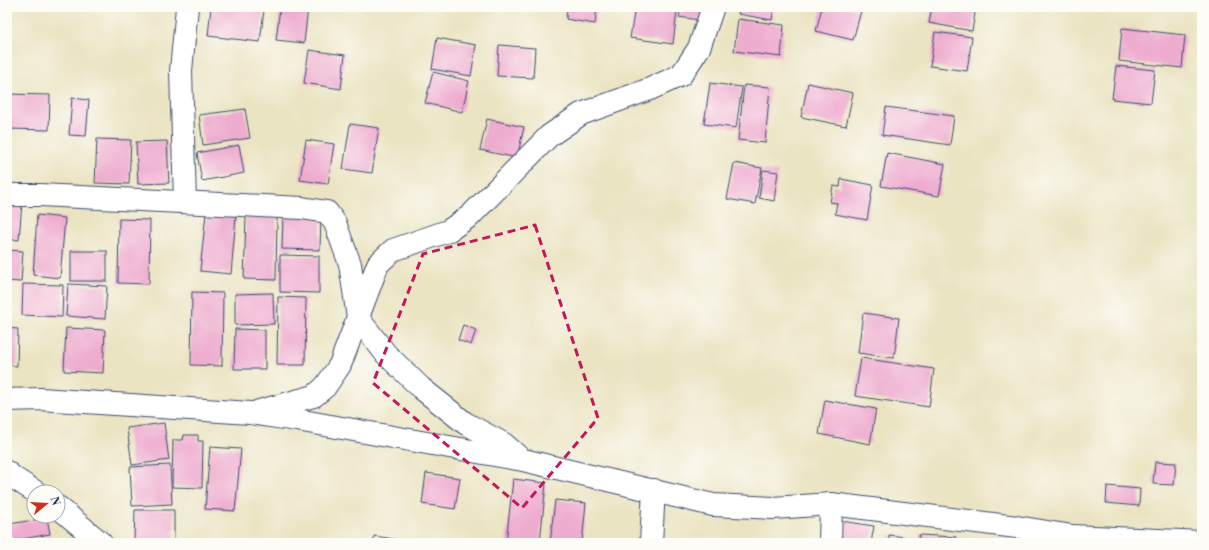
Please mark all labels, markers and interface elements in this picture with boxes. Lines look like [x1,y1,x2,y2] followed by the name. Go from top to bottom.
[26,484,66,524] north arrow
[47,495,63,508] text: N

